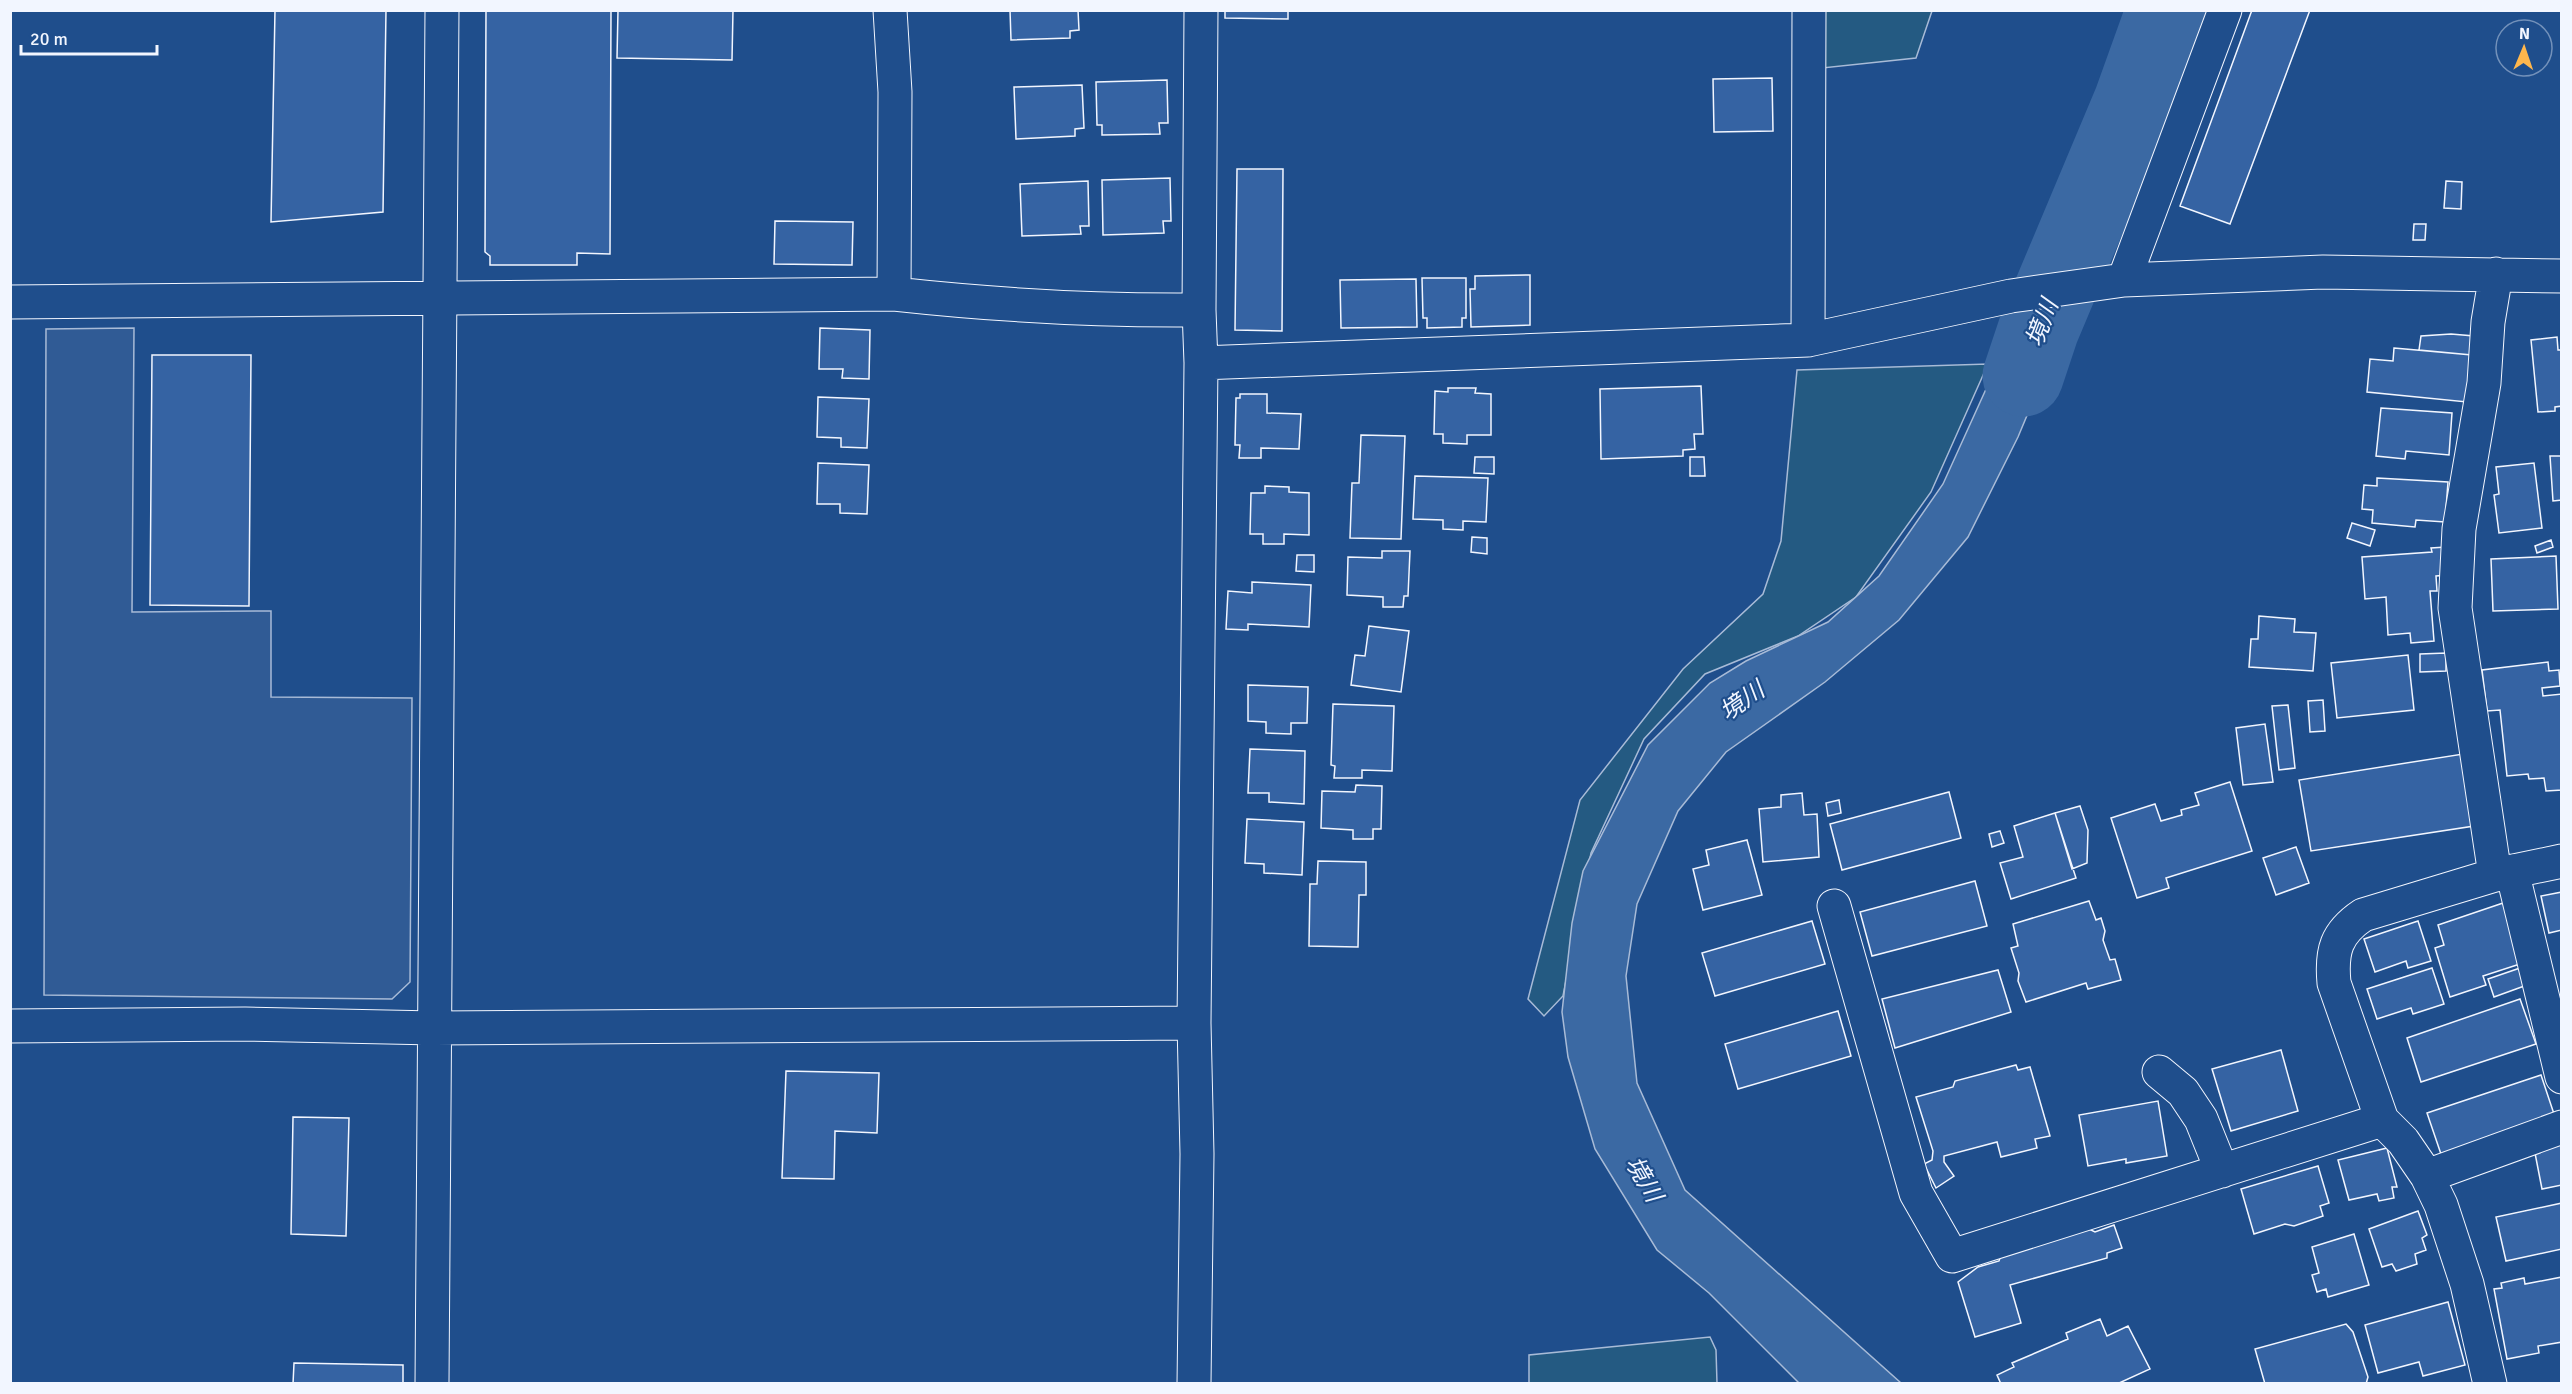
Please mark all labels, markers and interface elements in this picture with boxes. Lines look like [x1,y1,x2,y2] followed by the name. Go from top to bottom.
[21,18,158,56] scale bar
[2494,18,2554,78] north arrow
[2519,24,2530,44] text: N
[30,28,68,50] text: 20 m
[2019,292,2066,351] water label: 境川
[1714,673,1773,727] water label: 境川
[1619,1151,1670,1210] water label: 境川

